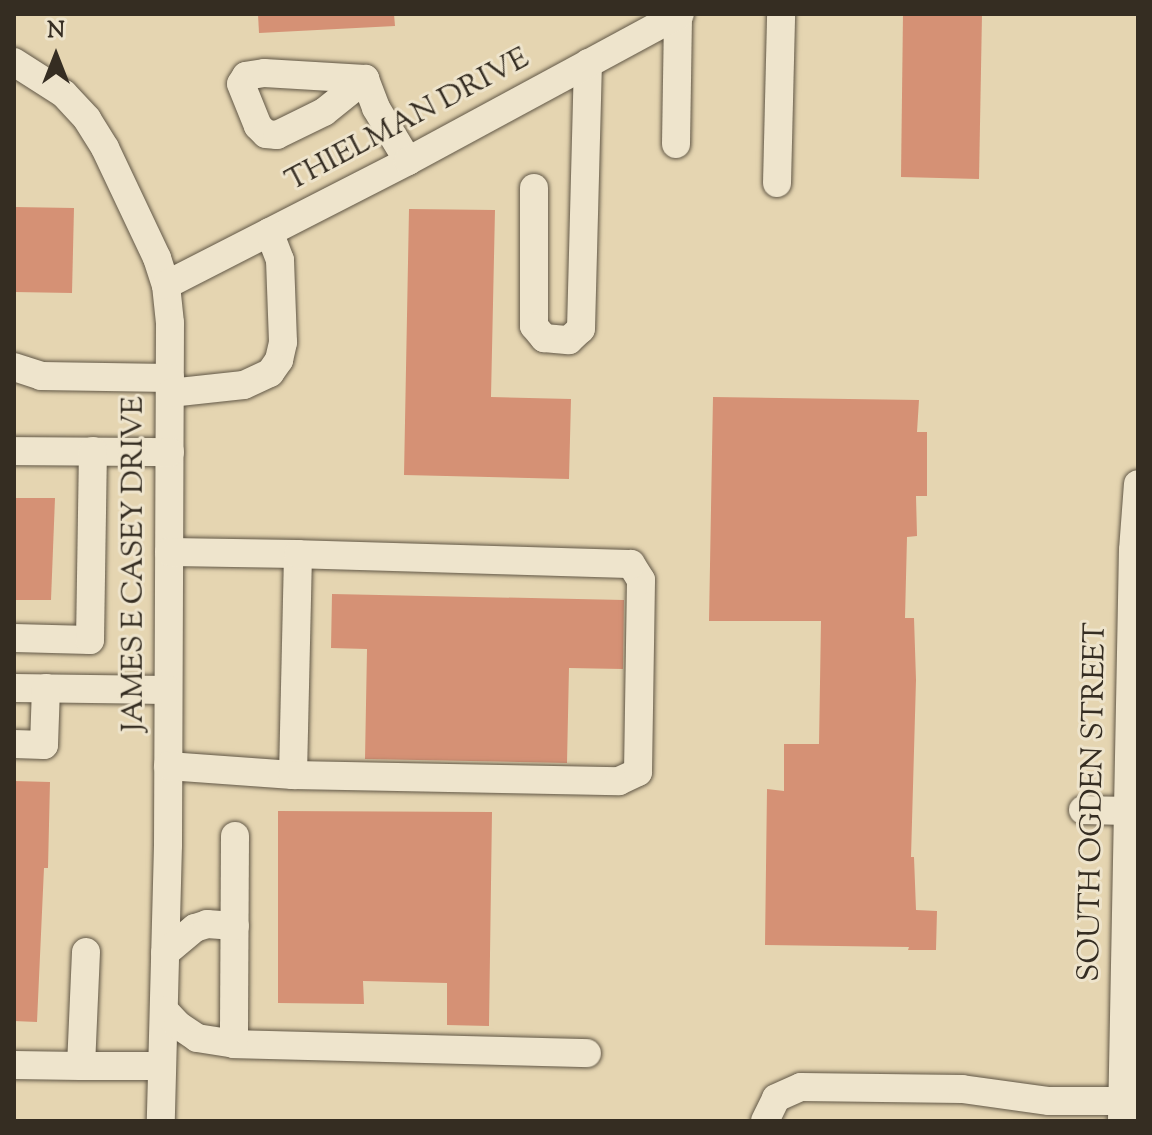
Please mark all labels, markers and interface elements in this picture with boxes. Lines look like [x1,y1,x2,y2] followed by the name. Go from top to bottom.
[16,16,96,96] north arrow
[47,16,65,48] text: N
[280,42,536,200] street label: THIELMAN DRIVE
[117,396,153,732] street label: JAMES E CASEY DRIVE
[1073,622,1115,982] street label: SOUTH OGDEN STREET

